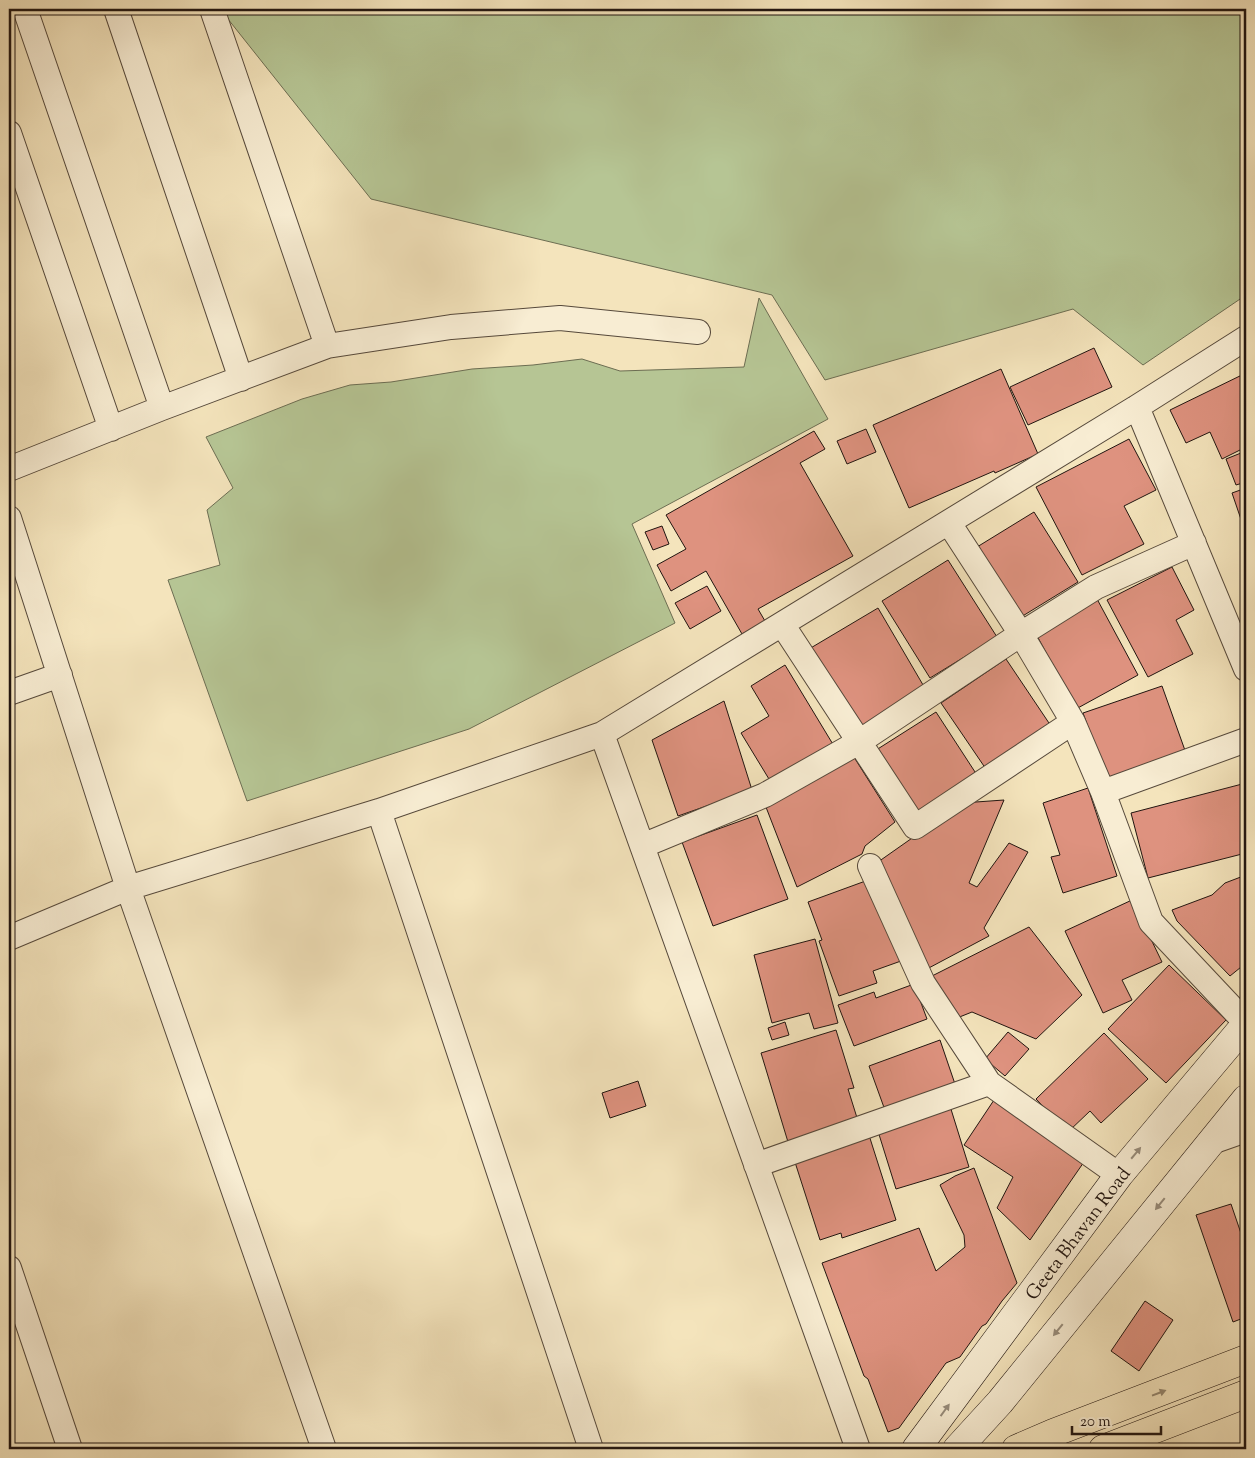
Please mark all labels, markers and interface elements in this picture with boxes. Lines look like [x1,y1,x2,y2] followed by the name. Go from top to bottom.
[1131,1147,1142,1160] one-way arrow
[1020,1162,1138,1307] street label: Geeta Bhavan Road
[1154,1197,1165,1210] one-way arrow
[1052,1323,1063,1336] one-way arrow
[1151,1388,1166,1396] one-way arrow
[940,1403,950,1417] one-way arrow
[1072,1403,1161,1435] scale bar
[1080,1412,1111,1433] text: 20 m

